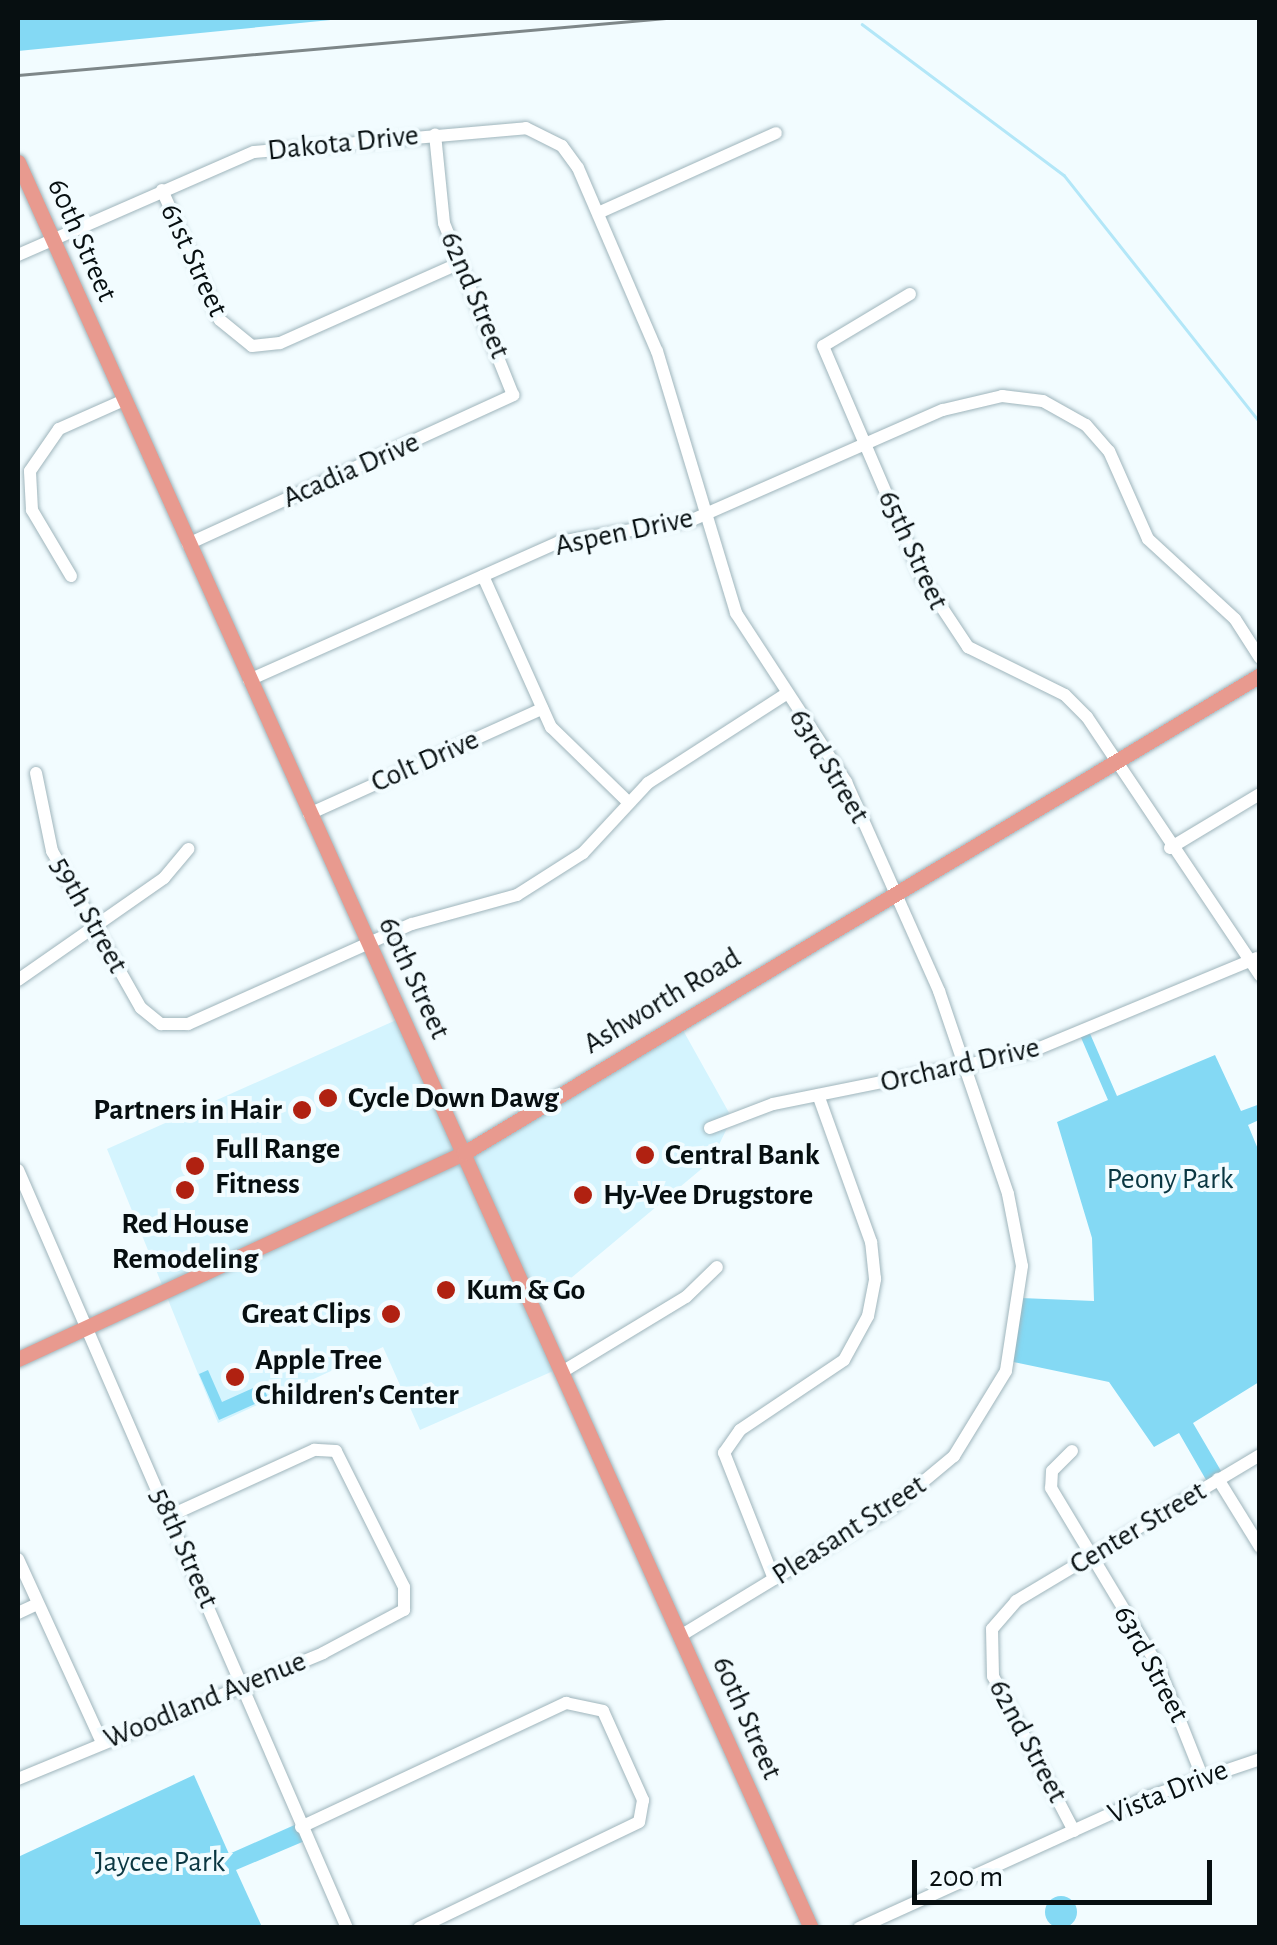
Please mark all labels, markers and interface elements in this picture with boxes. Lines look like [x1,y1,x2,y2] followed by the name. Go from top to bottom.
[266,117,420,169] street label: Dakota Drive
[39,173,125,307] street label: 60th Street
[152,198,236,322] street label: 61st Street
[432,226,518,364] street label: 62nd Street
[277,424,425,516] street label: Acadia Drive
[870,485,956,615] street label: 65th Street
[552,500,696,564] street label: Aspen Drive
[781,702,877,830] street label: 63rd Street
[366,721,484,801] street label: Colt Drive
[42,851,136,979] street label: 59th Street
[370,911,458,1045] street label: 60th Street
[577,940,747,1062] street label: Ashworth Road
[877,1029,1043,1101] street label: Orchard Drive
[348,1080,559,1116] place label: Cycle Down Dawg
[317,1087,339,1109] marker: Cycle Down Dawg
[93,1092,282,1128] place label: Partners in Hair
[291,1099,313,1121] marker: Partners in Hair
[215,1131,340,1202] place label: Full Range Fitness
[665,1137,820,1173] place label: Central Bank
[634,1144,656,1166] marker: Central Bank
[184,1155,206,1177] marker: Full Range Fitness
[1106,1161,1234,1197] park label: Peony Park
[603,1177,813,1213] place label: Hy-Vee Drugstore
[174,1179,196,1201] marker: Red House Remodeling
[572,1184,594,1206] marker: Hy-Vee Drugstore
[112,1206,258,1276] place label: Red House Remodeling
[466,1272,585,1308] place label: Kum & Go
[435,1279,457,1301] marker: Kum & Go
[242,1296,371,1332] place label: Great Clips
[380,1303,402,1325] marker: Great Clips
[255,1342,459,1412] place label: Apple Tree Children's Center
[224,1366,246,1388] marker: Apple Tree Children's Center
[765,1467,933,1593] street label: Pleasant Street
[1063,1473,1213,1583] street label: Center Street
[142,1482,226,1614] street label: 58th Street
[1105,1599,1197,1729] street label: 63rd Street
[99,1643,311,1757] street label: Woodland Avenue
[704,1651,790,1785] street label: 60th Street
[981,1673,1075,1809] street label: 62nd Street
[1103,1752,1233,1832] street label: Vista Drive
[917,1840,1217,1902] scale bar
[95,1844,225,1880] park label: Jaycee Park
[929,1862,1003,1892] text: 200 m

